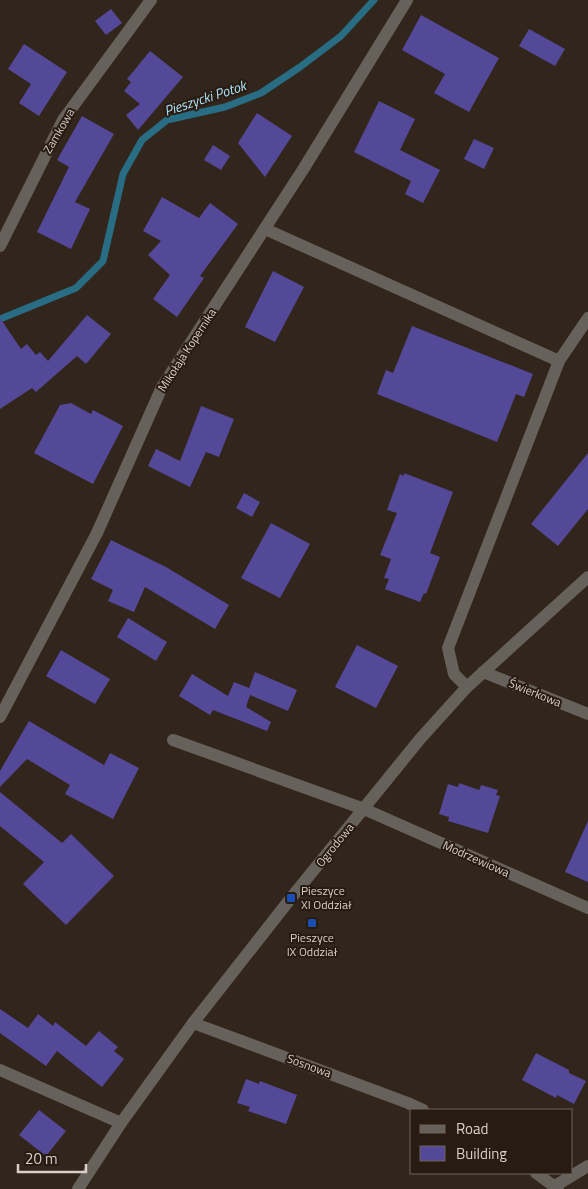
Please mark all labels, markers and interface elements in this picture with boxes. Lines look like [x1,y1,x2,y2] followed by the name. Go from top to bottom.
[161,74,250,121] water label: Pieszycki Potok
[38,105,79,157] street label: Zamkowa
[152,304,221,395] street label: Mikołaja Kopernika
[506,673,564,712] street label: Świerkowa
[311,818,358,871] street label: Ogrodowa
[440,835,513,882] street label: Modrzewiowa
[301,881,352,914] place label: Pieszyce XI Oddział
[285,892,297,904] marker: Pieszyce XI Oddział
[306,917,318,929] marker: Pieszyce IX Oddział
[287,928,338,961] place label: Pieszyce IX Oddział
[284,1049,334,1082] street label: Sosnowa
[410,1109,573,1174] legend
[456,1117,488,1140] text: Road
[18,1142,85,1174] scale bar
[456,1142,507,1165] text: Building
[25,1147,58,1170] text: 20 m

